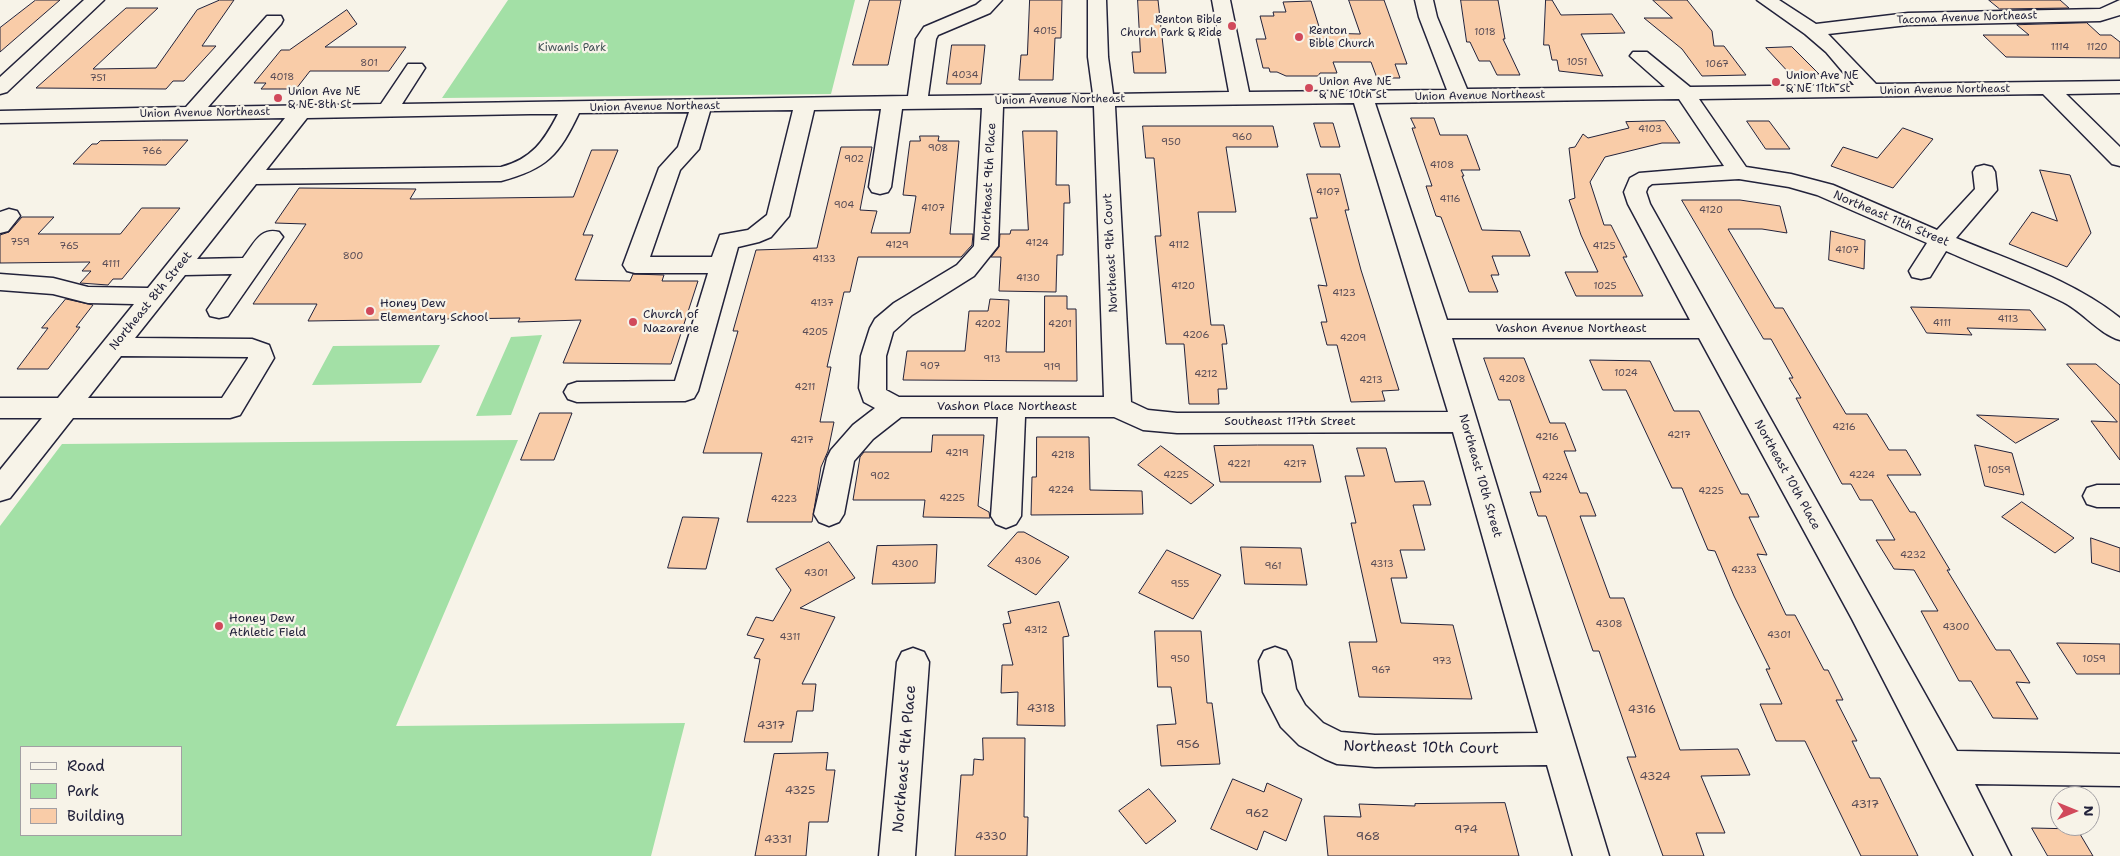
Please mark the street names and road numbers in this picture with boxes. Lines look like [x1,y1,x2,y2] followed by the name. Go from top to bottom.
[1896,9,2038,27] street label: Tacoma Avenue Northeast
[1880,82,2010,98] street label: Union Avenue Northeast
[1415,88,1545,104] street label: Union Avenue Northeast
[995,92,1125,108] street label: Union Avenue Northeast
[590,99,720,115] street label: Union Avenue Northeast
[140,105,270,121] street label: Union Avenue Northeast
[979,122,999,242] street label: Northeast 9th Place
[1831,188,1951,250] street label: Northeast 11th Street
[1101,193,1121,313] street label: Northeast 9th Court
[107,249,195,353] street label: Northeast 8th Street
[1495,322,1647,336] street label: Vashon Avenue Northeast
[937,400,1077,414] street label: Vashon Place Northeast
[1455,412,1505,540] street label: Northeast 10th Street
[1224,415,1356,429] street label: Southeast 117th Street
[1751,418,1823,532] street label: Northeast 10th Place
[890,684,920,834] street label: Northeast 9th Place
[1343,738,1499,758] street label: Northeast 10th Court

